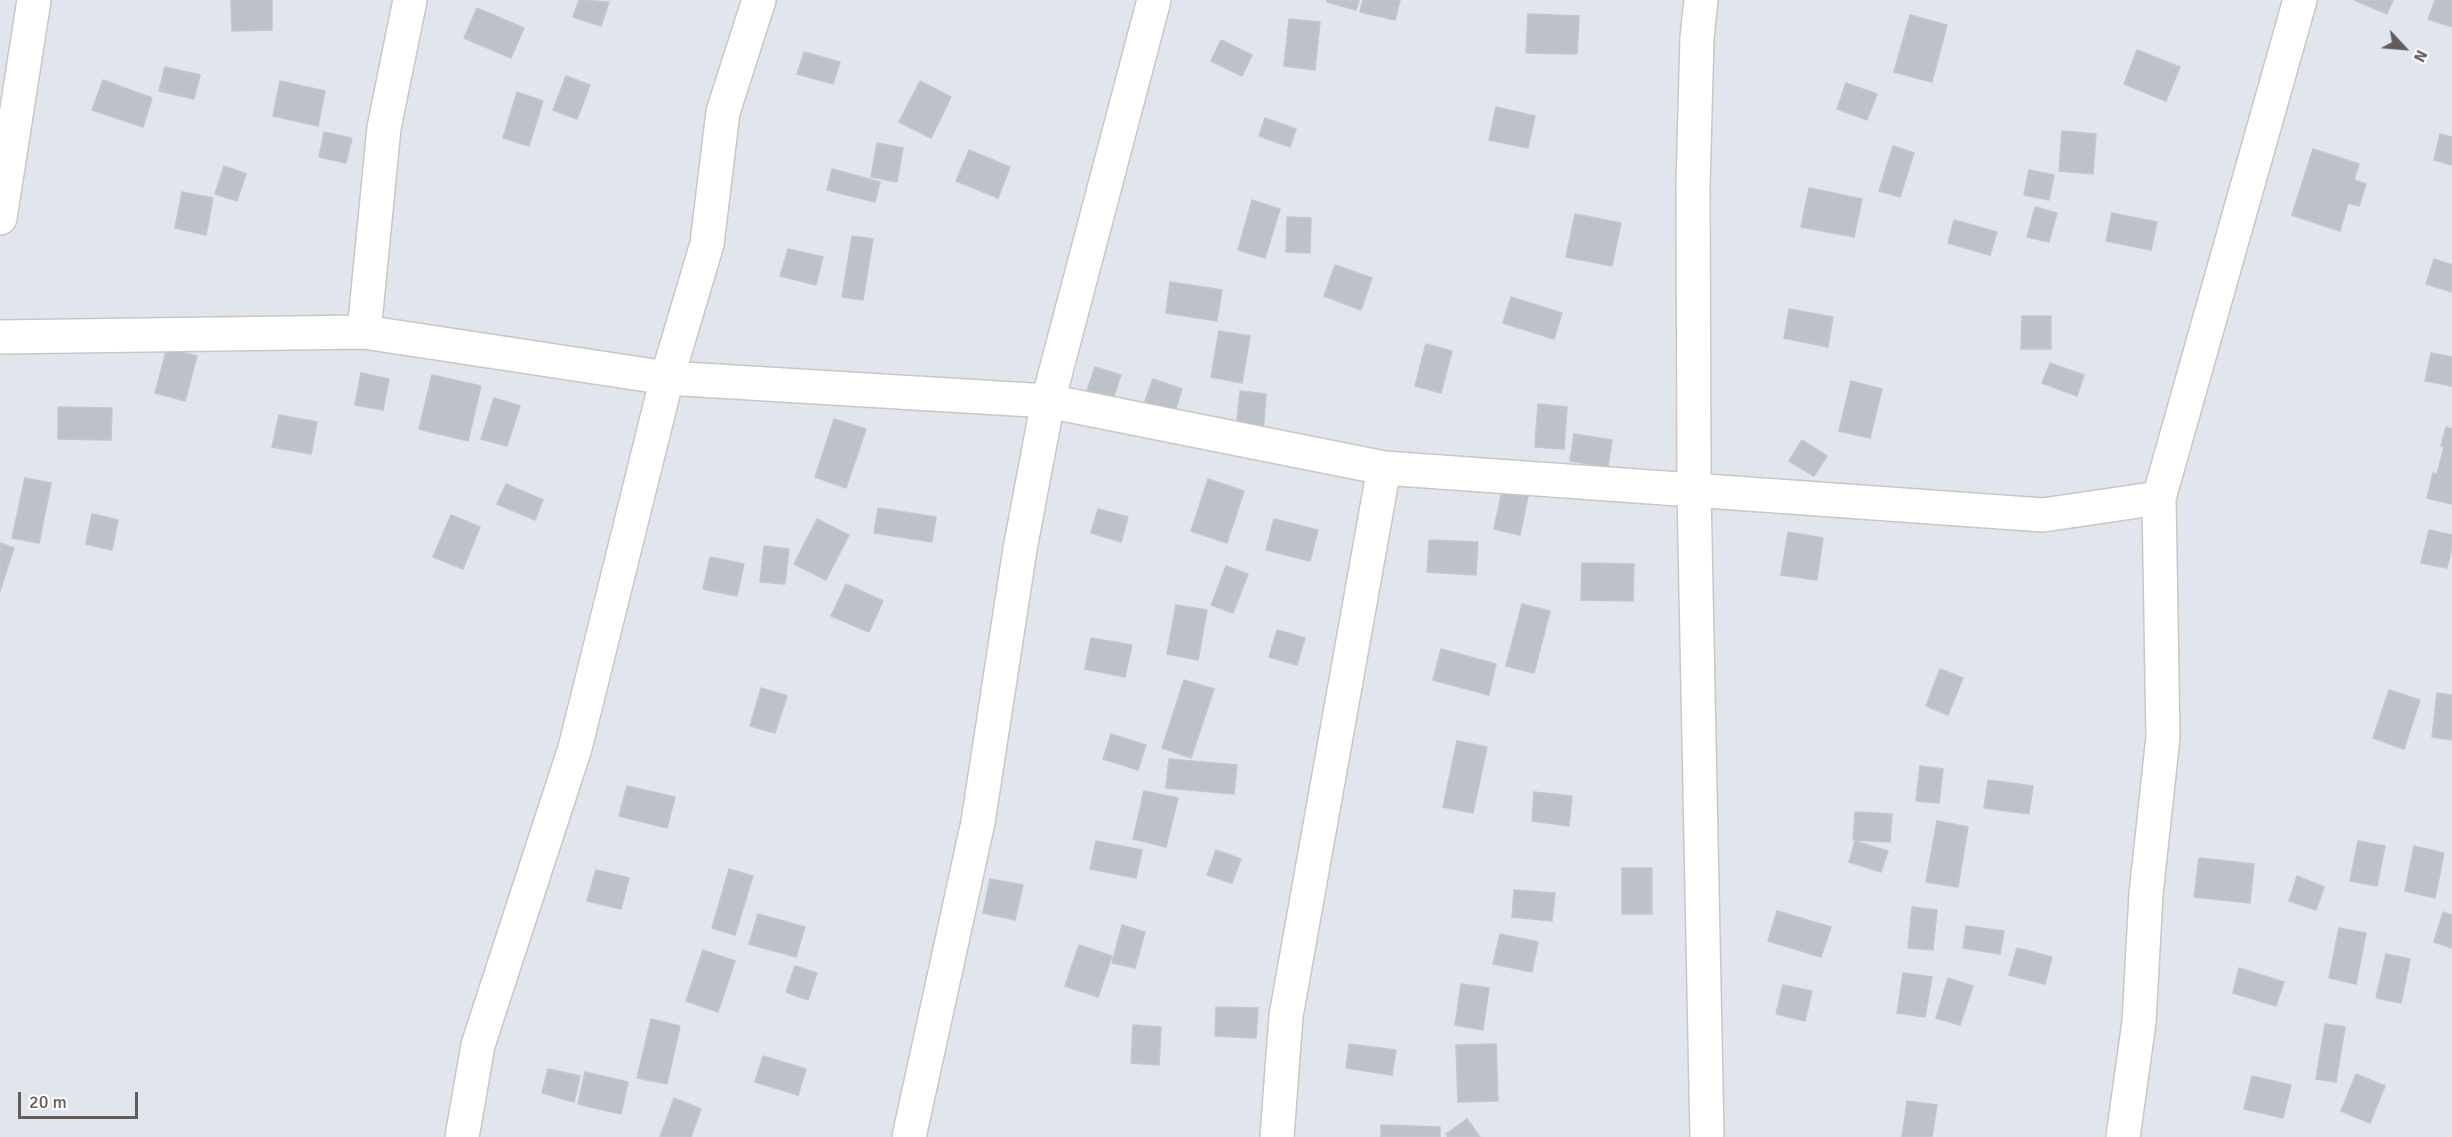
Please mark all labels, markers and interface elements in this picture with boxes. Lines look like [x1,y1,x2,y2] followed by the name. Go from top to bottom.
[2374,18,2434,78] north arrow
[2409,46,2432,65] text: N
[21,1080,141,1118] scale bar
[29,1091,67,1113] text: 20 m

